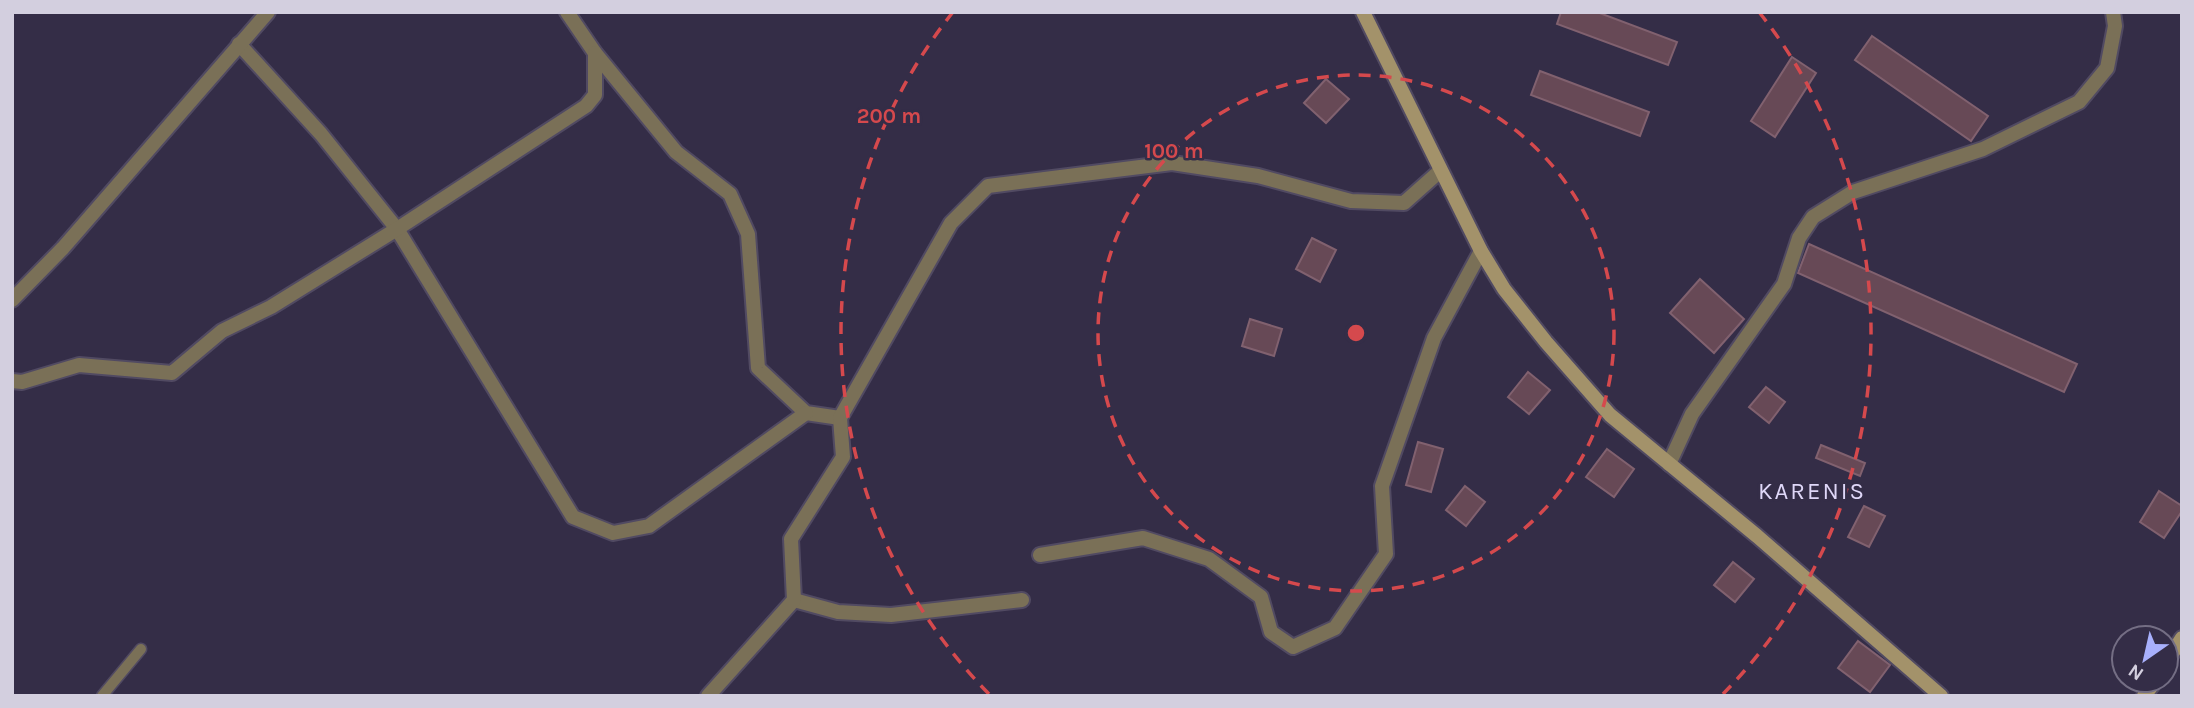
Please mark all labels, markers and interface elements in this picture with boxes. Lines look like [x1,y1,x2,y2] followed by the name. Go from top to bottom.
[857,104,921,128] text: 200 m
[1144,139,1204,163] text: 100 m
[1344,321,1368,345] centre of rings
[1758,477,1866,505] district label: KARENIS
[2110,624,2180,694] north arrow
[2124,659,2148,685] text: N

